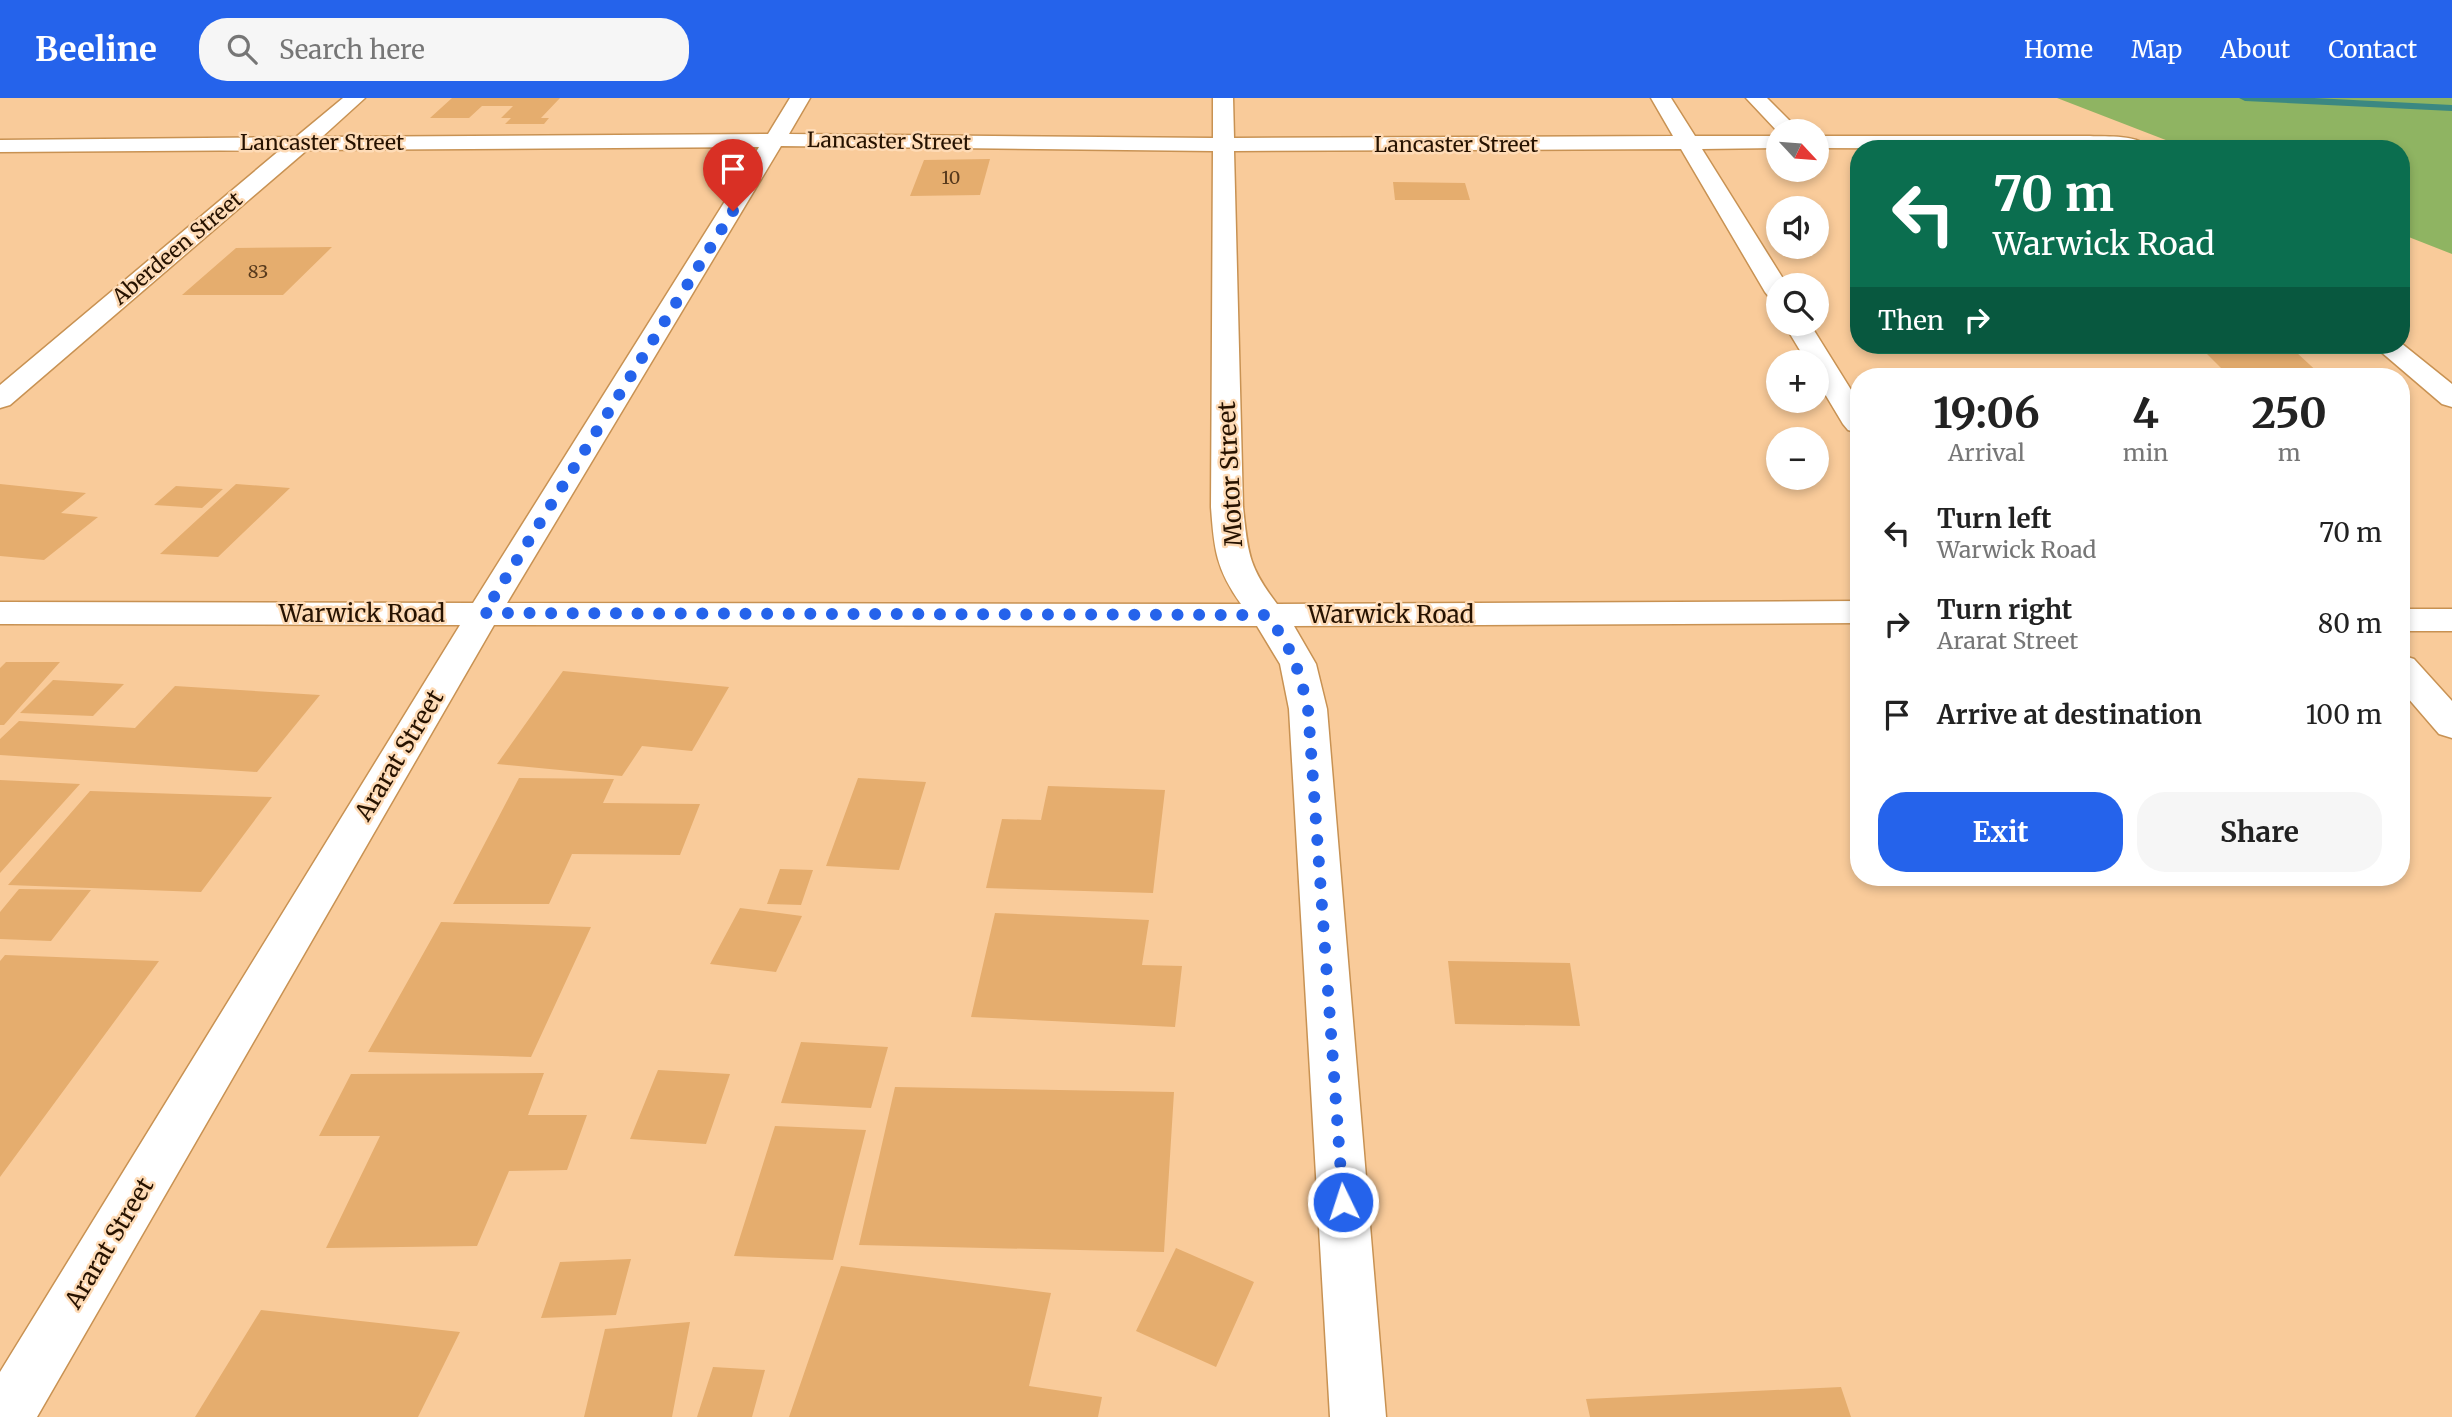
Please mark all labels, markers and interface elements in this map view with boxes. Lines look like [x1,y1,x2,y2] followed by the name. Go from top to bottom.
[199,18,689,81] search box
[35,29,157,70] text: Beeline
[223,30,261,68] icon: search
[279,33,425,66] text: Search here
[2024,34,2093,65] text: Home
[2131,34,2182,65] text: Map
[2220,34,2290,65] text: About
[2328,34,2417,65] text: Contact
[1766,119,1829,182] north arrow
[1766,119,1829,490] map controls
[807,126,971,156] street label: Lancaster Street
[240,129,404,156] street label: Lancaster Street
[1374,131,1538,158] street label: Lancaster Street
[703,139,763,211] pin
[714,150,752,188] icon: arrive
[1993,163,2114,224] text: 70 m
[942,166,960,189] house number: 10
[1878,168,1969,259] icon: left
[106,186,248,311] street label: Aberdeen Street
[1766,196,1829,259] button: sound
[1993,224,2215,264] text: Warwick Road
[248,260,268,283] house number: 83
[1766,273,1829,336] button: search
[1958,301,1996,339] icon: right
[1878,304,1944,337] text: Then
[1766,350,1829,413] button: +
[1933,387,2040,439] text: 19:06
[2132,387,2159,439] text: 4
[2251,387,2327,439] text: 250
[1211,400,1249,547] street label: Motor Street
[1766,427,1829,490] button: −
[1948,438,2025,467] text: Arrival
[2123,438,2168,467] text: min
[2278,438,2301,467] text: m
[1937,502,2051,535] text: Turn left
[1878,514,1916,552] icon: left
[2319,516,2382,549] text: 70 m
[1937,535,2096,564] text: Warwick Road
[1937,593,2072,626] text: Turn right
[278,598,445,629] street label: Warwick Road
[1307,599,1474,630] street label: Warwick Road
[1878,605,1916,643] icon: right
[2318,607,2382,640] text: 80 m
[1937,626,2078,655] text: Ararat Street
[347,683,451,827] street label: Ararat Street
[1878,696,1916,734] icon: arrive
[1937,698,2202,731] text: Arrive at destination
[2306,698,2382,731] text: 100 m
[1878,792,2123,872] button: Exit
[2137,792,2382,872] button: Share
[1306,1165,1380,1239] position arrow
[57,1171,161,1315] street label: Ararat Street

